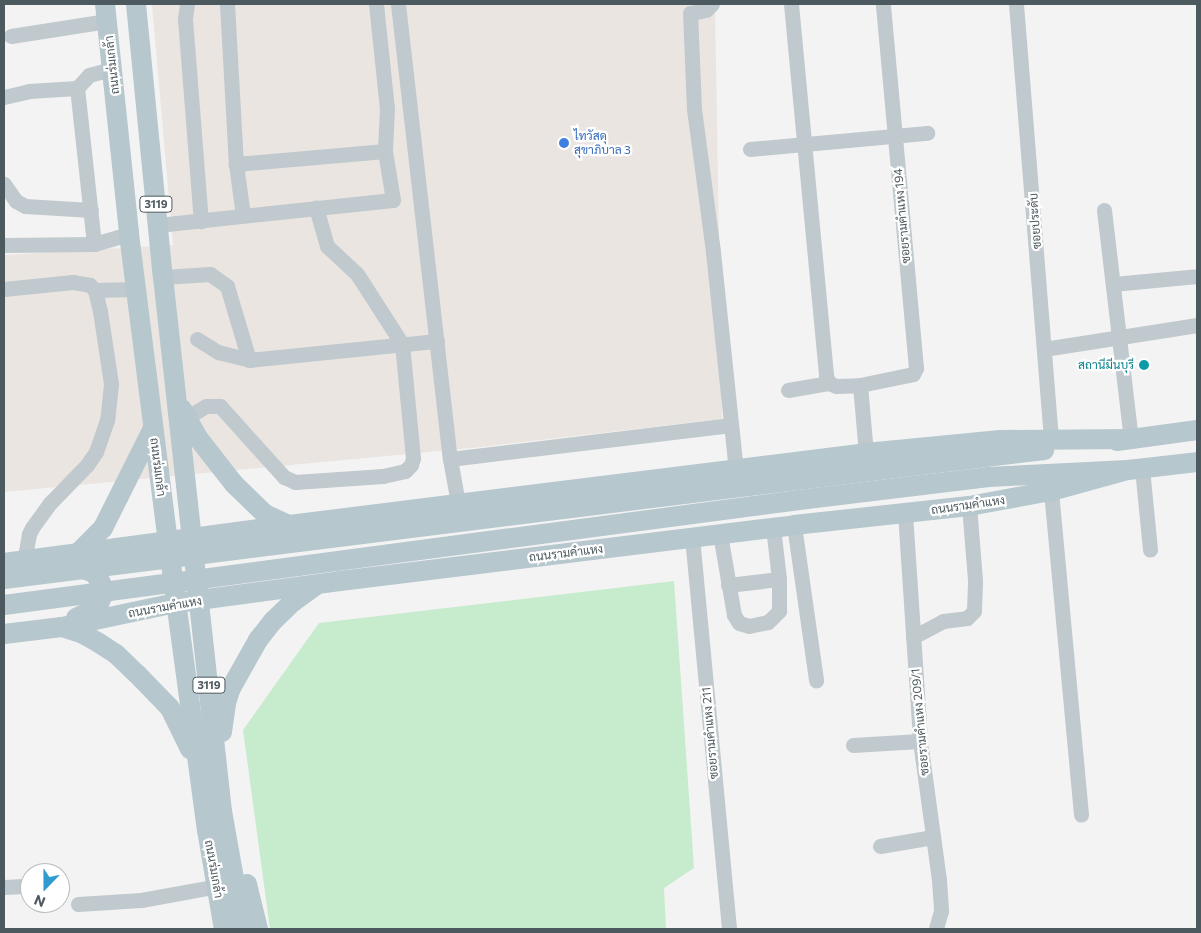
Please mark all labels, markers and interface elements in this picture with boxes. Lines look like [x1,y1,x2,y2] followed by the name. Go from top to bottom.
[102,35,122,95] street label: ถนนร่มเกล้า
[574,129,631,157] place label: ไทวัสดุ สุขาภิบาล 3
[558,137,570,149] marker: ไทวัสดุ สุขาภิบาล 3
[891,168,913,264] street label: ซอยรามคำแหง 194
[1026,192,1044,250] street label: ซอยประดับ
[138,195,174,212] road number: 3119
[1078,358,1134,372] place label: สถานีมีนบุรี
[1138,359,1150,371] marker: สถานีมีนบุรี
[147,437,169,497] street label: ถนนร่มเกล้า
[930,493,1006,517] street label: ถนนรามคำแหง
[528,541,604,565] street label: ถนนรามคำแหง
[127,593,203,621] street label: ถนนรามคำแหง
[908,668,932,776] street label: ซอยรามคำแหง 209/1
[192,676,226,694] road number: 3119
[699,686,721,780] street label: ซอยรามคำแหง 211
[202,839,226,899] street label: ถนนร่มเกล้า
[20,863,70,913] north arrow
[32,892,48,911] text: N

